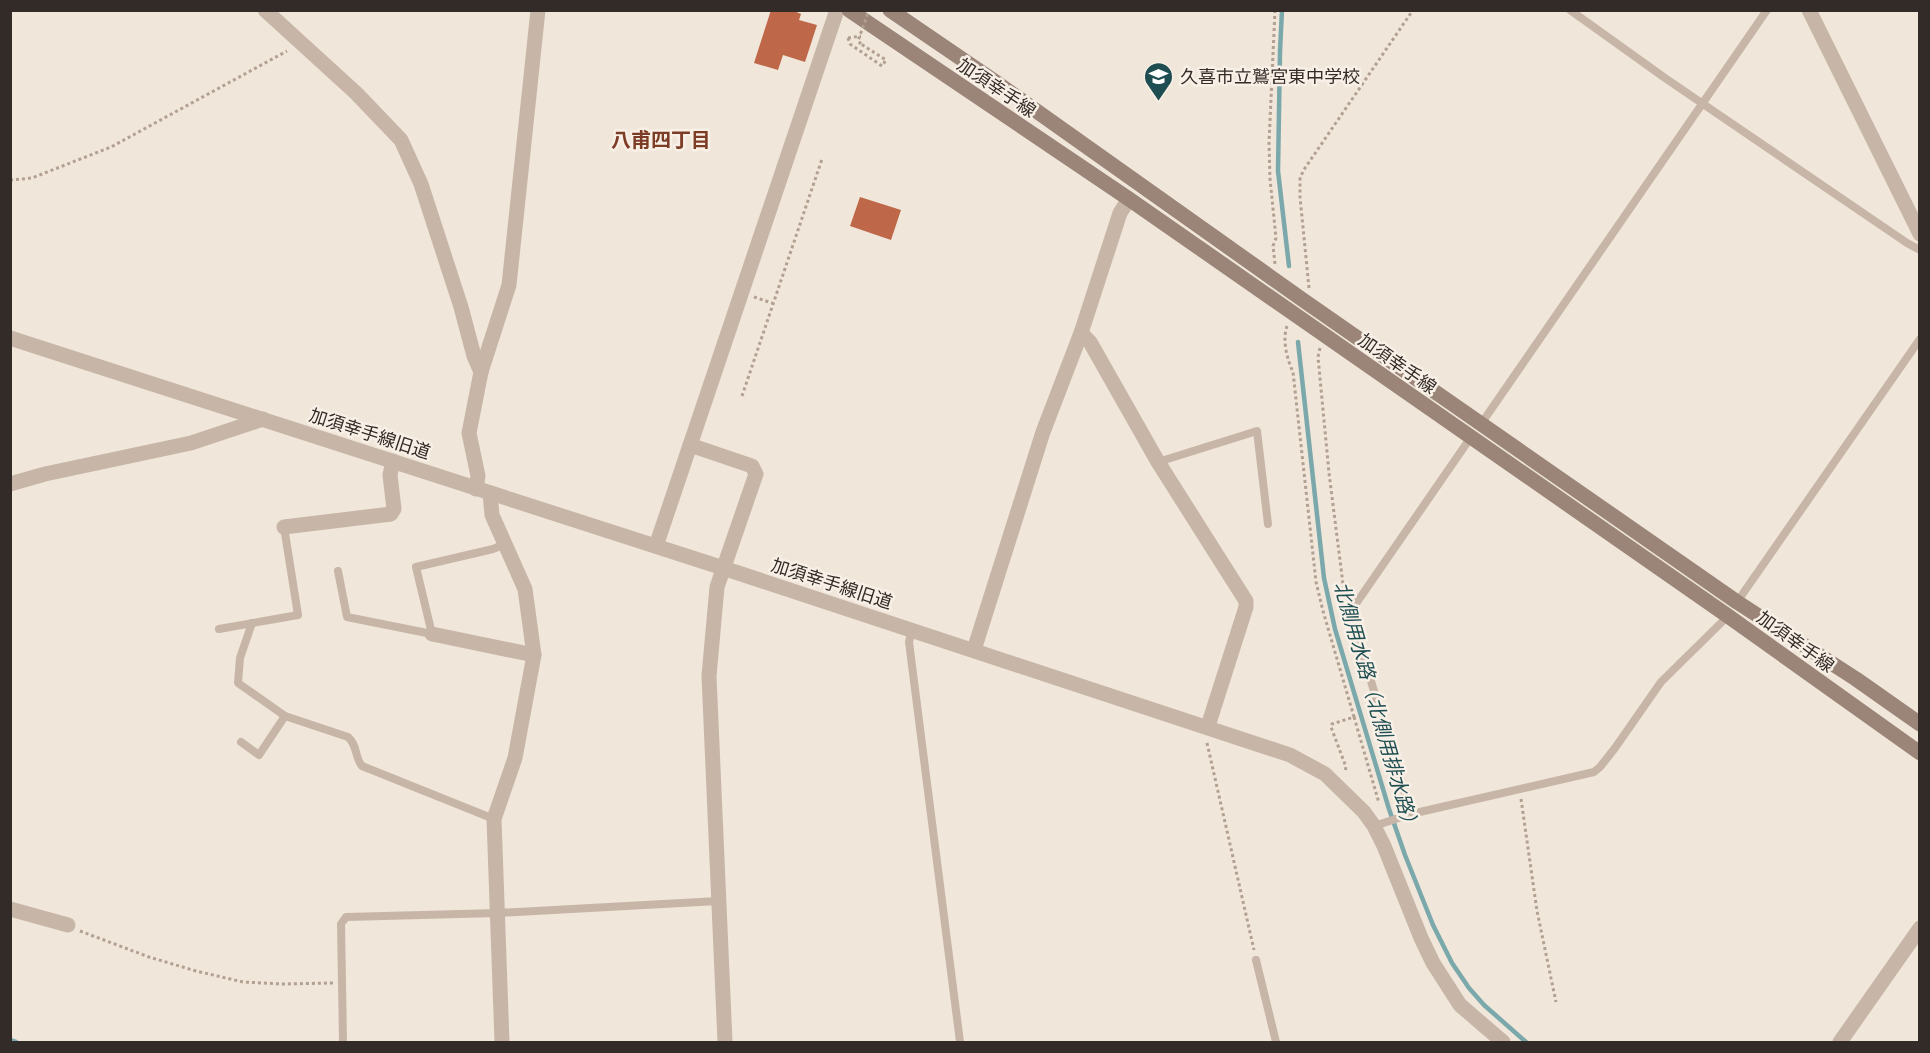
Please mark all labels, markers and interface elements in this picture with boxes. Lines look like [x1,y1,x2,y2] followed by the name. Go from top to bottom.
[953,52,1041,122] street label: 加須幸手線
[1143,60,1175,102] school or university icon: 久喜市立鷲宮東中学校
[1180,64,1360,88] place label: 久喜市立鷲宮東中学校
[611,126,711,153] district label: 八甫四丁目
[1354,327,1442,399] street label: 加須幸手線
[306,402,434,464] street label: 加須幸手線旧道
[768,552,896,614] street label: 加須幸手線旧道
[1328,578,1426,836] water label: 北側用水路（北側用排水路）
[1753,605,1839,677] street label: 加須幸手線

